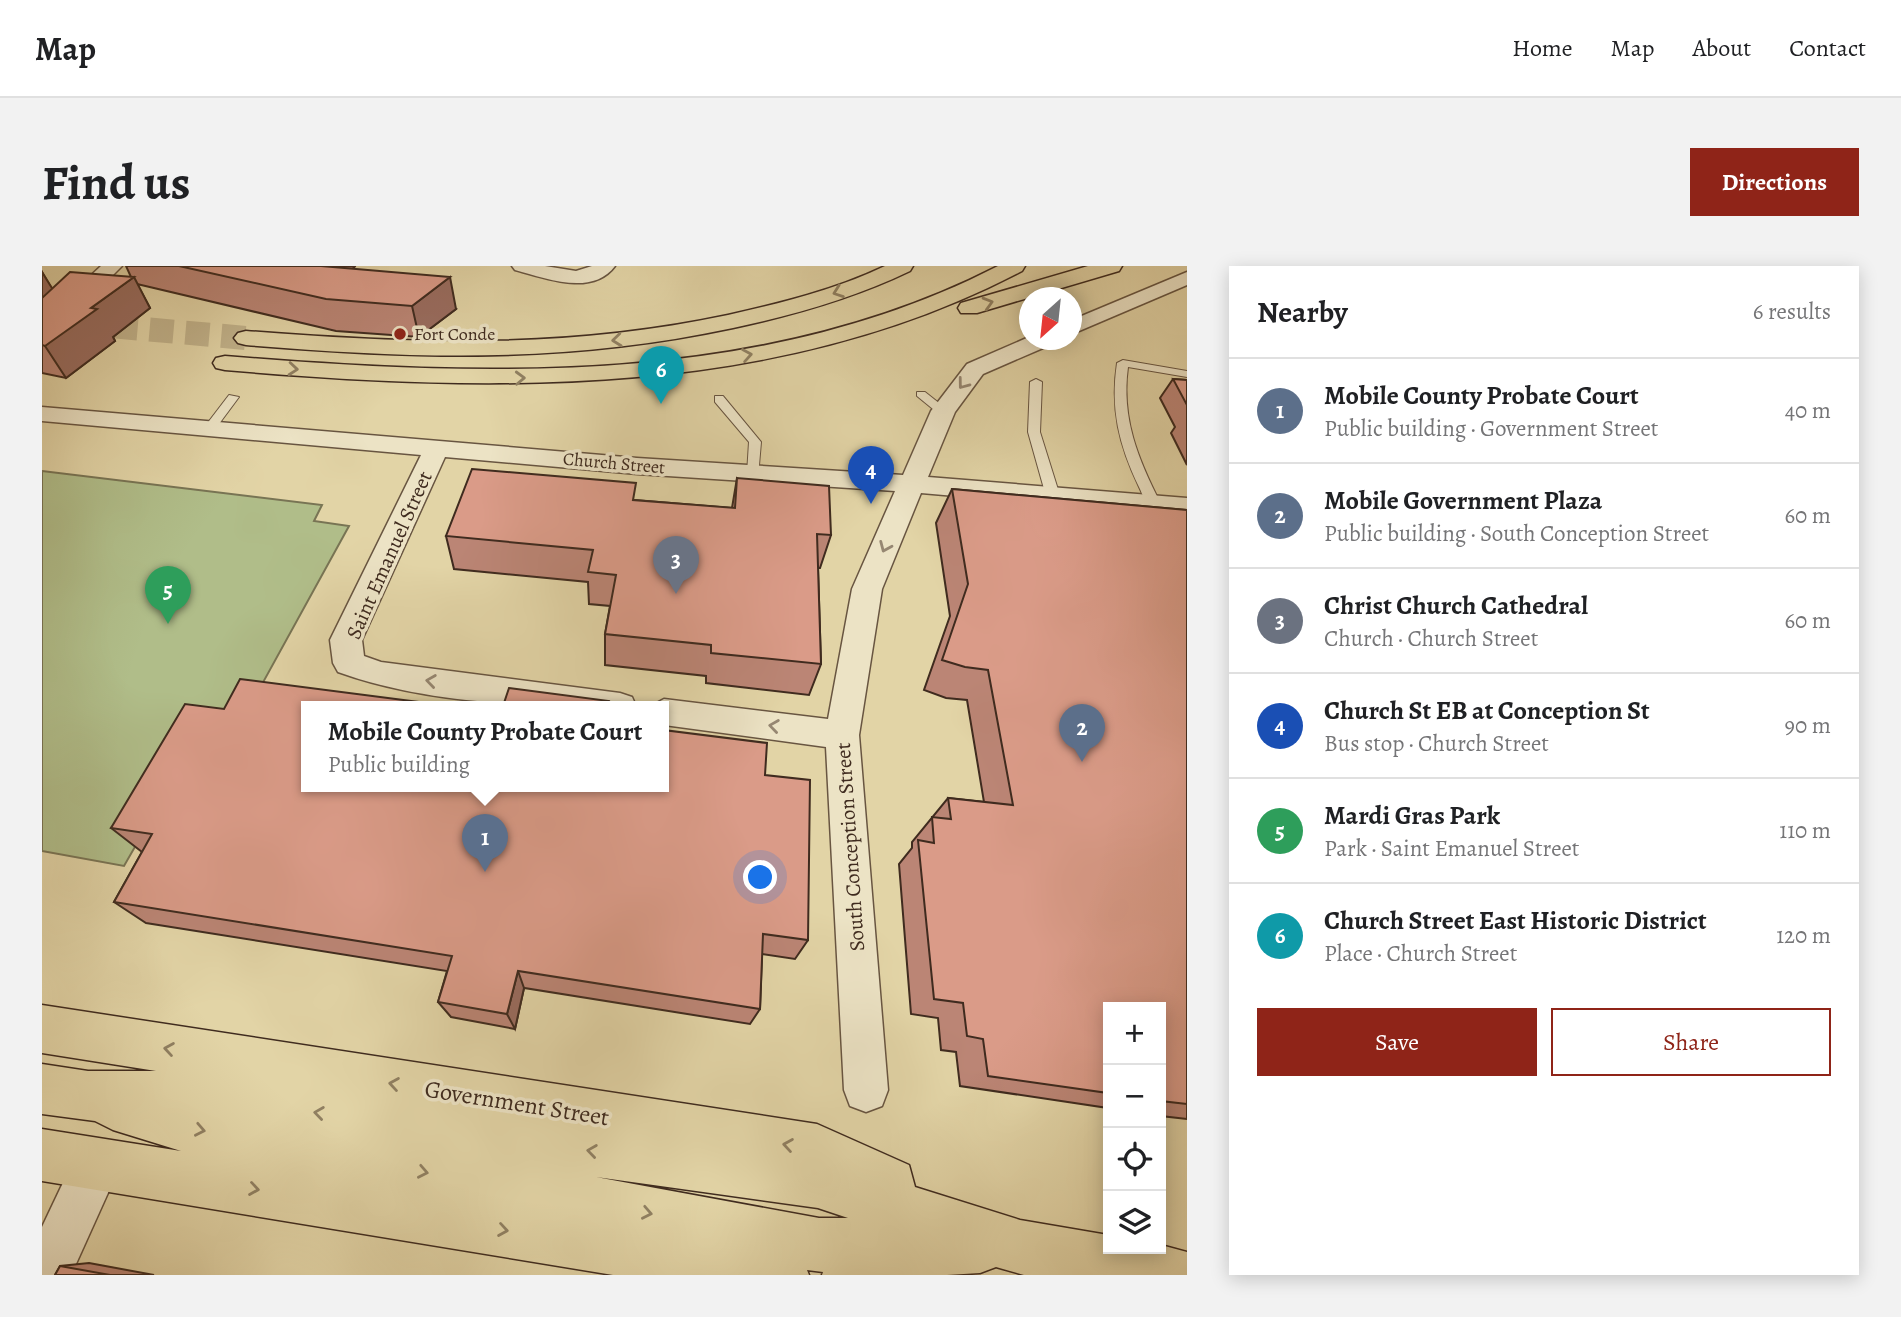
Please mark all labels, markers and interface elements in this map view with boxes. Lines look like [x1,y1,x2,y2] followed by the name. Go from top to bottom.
[35,26,96,71] text: Map
[1512,32,1573,64] text: Home
[1611,32,1655,64] text: Map
[1693,32,1751,64] text: About
[1789,32,1866,64] text: Contact
[1690,148,1859,216] button: Directions
[42,149,190,216] text: Find us
[833,284,845,298] one-way arrow
[1019,287,1082,350] north arrow
[1257,292,1348,332] text: Nearby
[982,296,994,311] one-way arrow
[1753,296,1831,327] text: 6 results
[414,322,495,346] place label: Fort Conde
[392,326,408,342] marker: Fort Conde
[611,333,622,348] one-way arrow
[638,346,684,404] pin: 6
[741,348,752,363] one-way arrow
[288,361,299,376] one-way arrow
[515,371,526,386] one-way arrow
[959,377,972,389] one-way arrow
[1324,378,1639,413] text: Mobile County Probate Court
[1276,395,1284,426] text: 1
[1785,395,1831,426] text: 40 m
[1324,413,1658,444] text: Public building · Government Street
[848,446,894,504] pin: 4
[562,447,666,479] street label: Church Street
[339,466,439,643] street label: Saint Emanuel Street
[1324,483,1602,518] text: Mobile Government Plaza
[1274,500,1286,531] text: 2
[1784,500,1831,531] text: 60 m
[1324,518,1709,549] text: Public building · South Conception Street
[653,536,699,594] pin: 3
[879,540,893,552] one-way arrow
[145,566,191,624] pin: 5
[1324,588,1588,623] text: Christ Church Cathedral
[1275,605,1285,636] text: 3
[1784,605,1831,636] text: 60 m
[1324,623,1538,654] text: Church · Church Street
[425,673,436,688] one-way arrow
[1324,693,1650,728] text: Church St EB at Conception St
[301,701,669,792] popup
[1059,704,1105,762] pin: 2
[1275,710,1285,741] text: 4
[1785,710,1831,741] text: 90 m
[328,714,642,749] text: Mobile County Probate Court
[768,719,780,734] one-way arrow
[1324,728,1549,759] text: Bus stop · Church Street
[829,742,871,952] street label: South Conception Street
[328,749,470,780] text: Public building
[1324,798,1500,833] text: Mardi Gras Park
[462,814,508,872] pin: 1
[1275,815,1285,846] text: 5
[1779,815,1831,846] text: 110 m
[1324,833,1579,864] text: Park · Saint Emanuel Street
[743,860,777,894] your location
[1324,903,1707,938] text: Church Street East Historic District
[1275,920,1285,951] text: 6
[1776,920,1831,951] text: 120 m
[1324,938,1517,969] text: Place · Church Street
[1103,1002,1166,1254] map controls
[1103,1002,1166,1065] button: +
[1257,1008,1537,1076] button: Save
[1551,1008,1831,1076] button: Share
[163,1042,175,1057] one-way arrow
[1103,1065,1166,1128] button: −
[423,1073,611,1133] street label: Government Street
[388,1077,400,1092] one-way arrow
[313,1106,324,1121] one-way arrow
[194,1122,206,1137] one-way arrow
[1103,1128,1166,1191] button: locate
[782,1138,794,1153] one-way arrow
[587,1144,598,1159] one-way arrow
[417,1163,429,1178] one-way arrow
[249,1181,260,1196] one-way arrow
[1103,1191,1166,1254] button: layers
[641,1205,653,1220] one-way arrow
[497,1222,509,1237] one-way arrow

